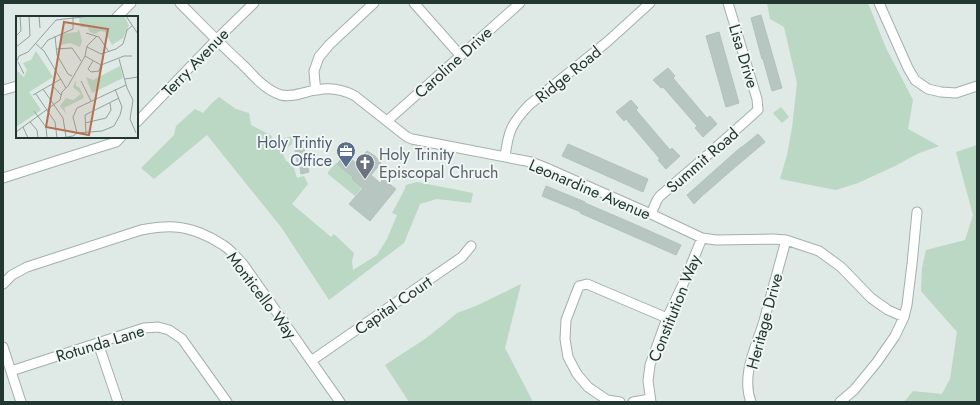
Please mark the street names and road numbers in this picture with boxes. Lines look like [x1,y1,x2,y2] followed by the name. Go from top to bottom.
[409,21,497,104] street label: Caroline Drive
[723,21,764,91] street label: Lisa Drive
[157,23,234,102] street label: Terry Avenue
[530,41,606,108] street label: Ridge Road
[661,122,744,198] street label: Summit Road
[525,153,654,226] street label: Leonardine Avenue
[221,247,303,344] street label: Monticello Way
[643,250,707,365] street label: Constitution Way
[350,270,437,340] street label: Capital Court
[741,271,788,372] street label: Heritage Drive
[53,319,147,368] street label: Rotunda Lane

